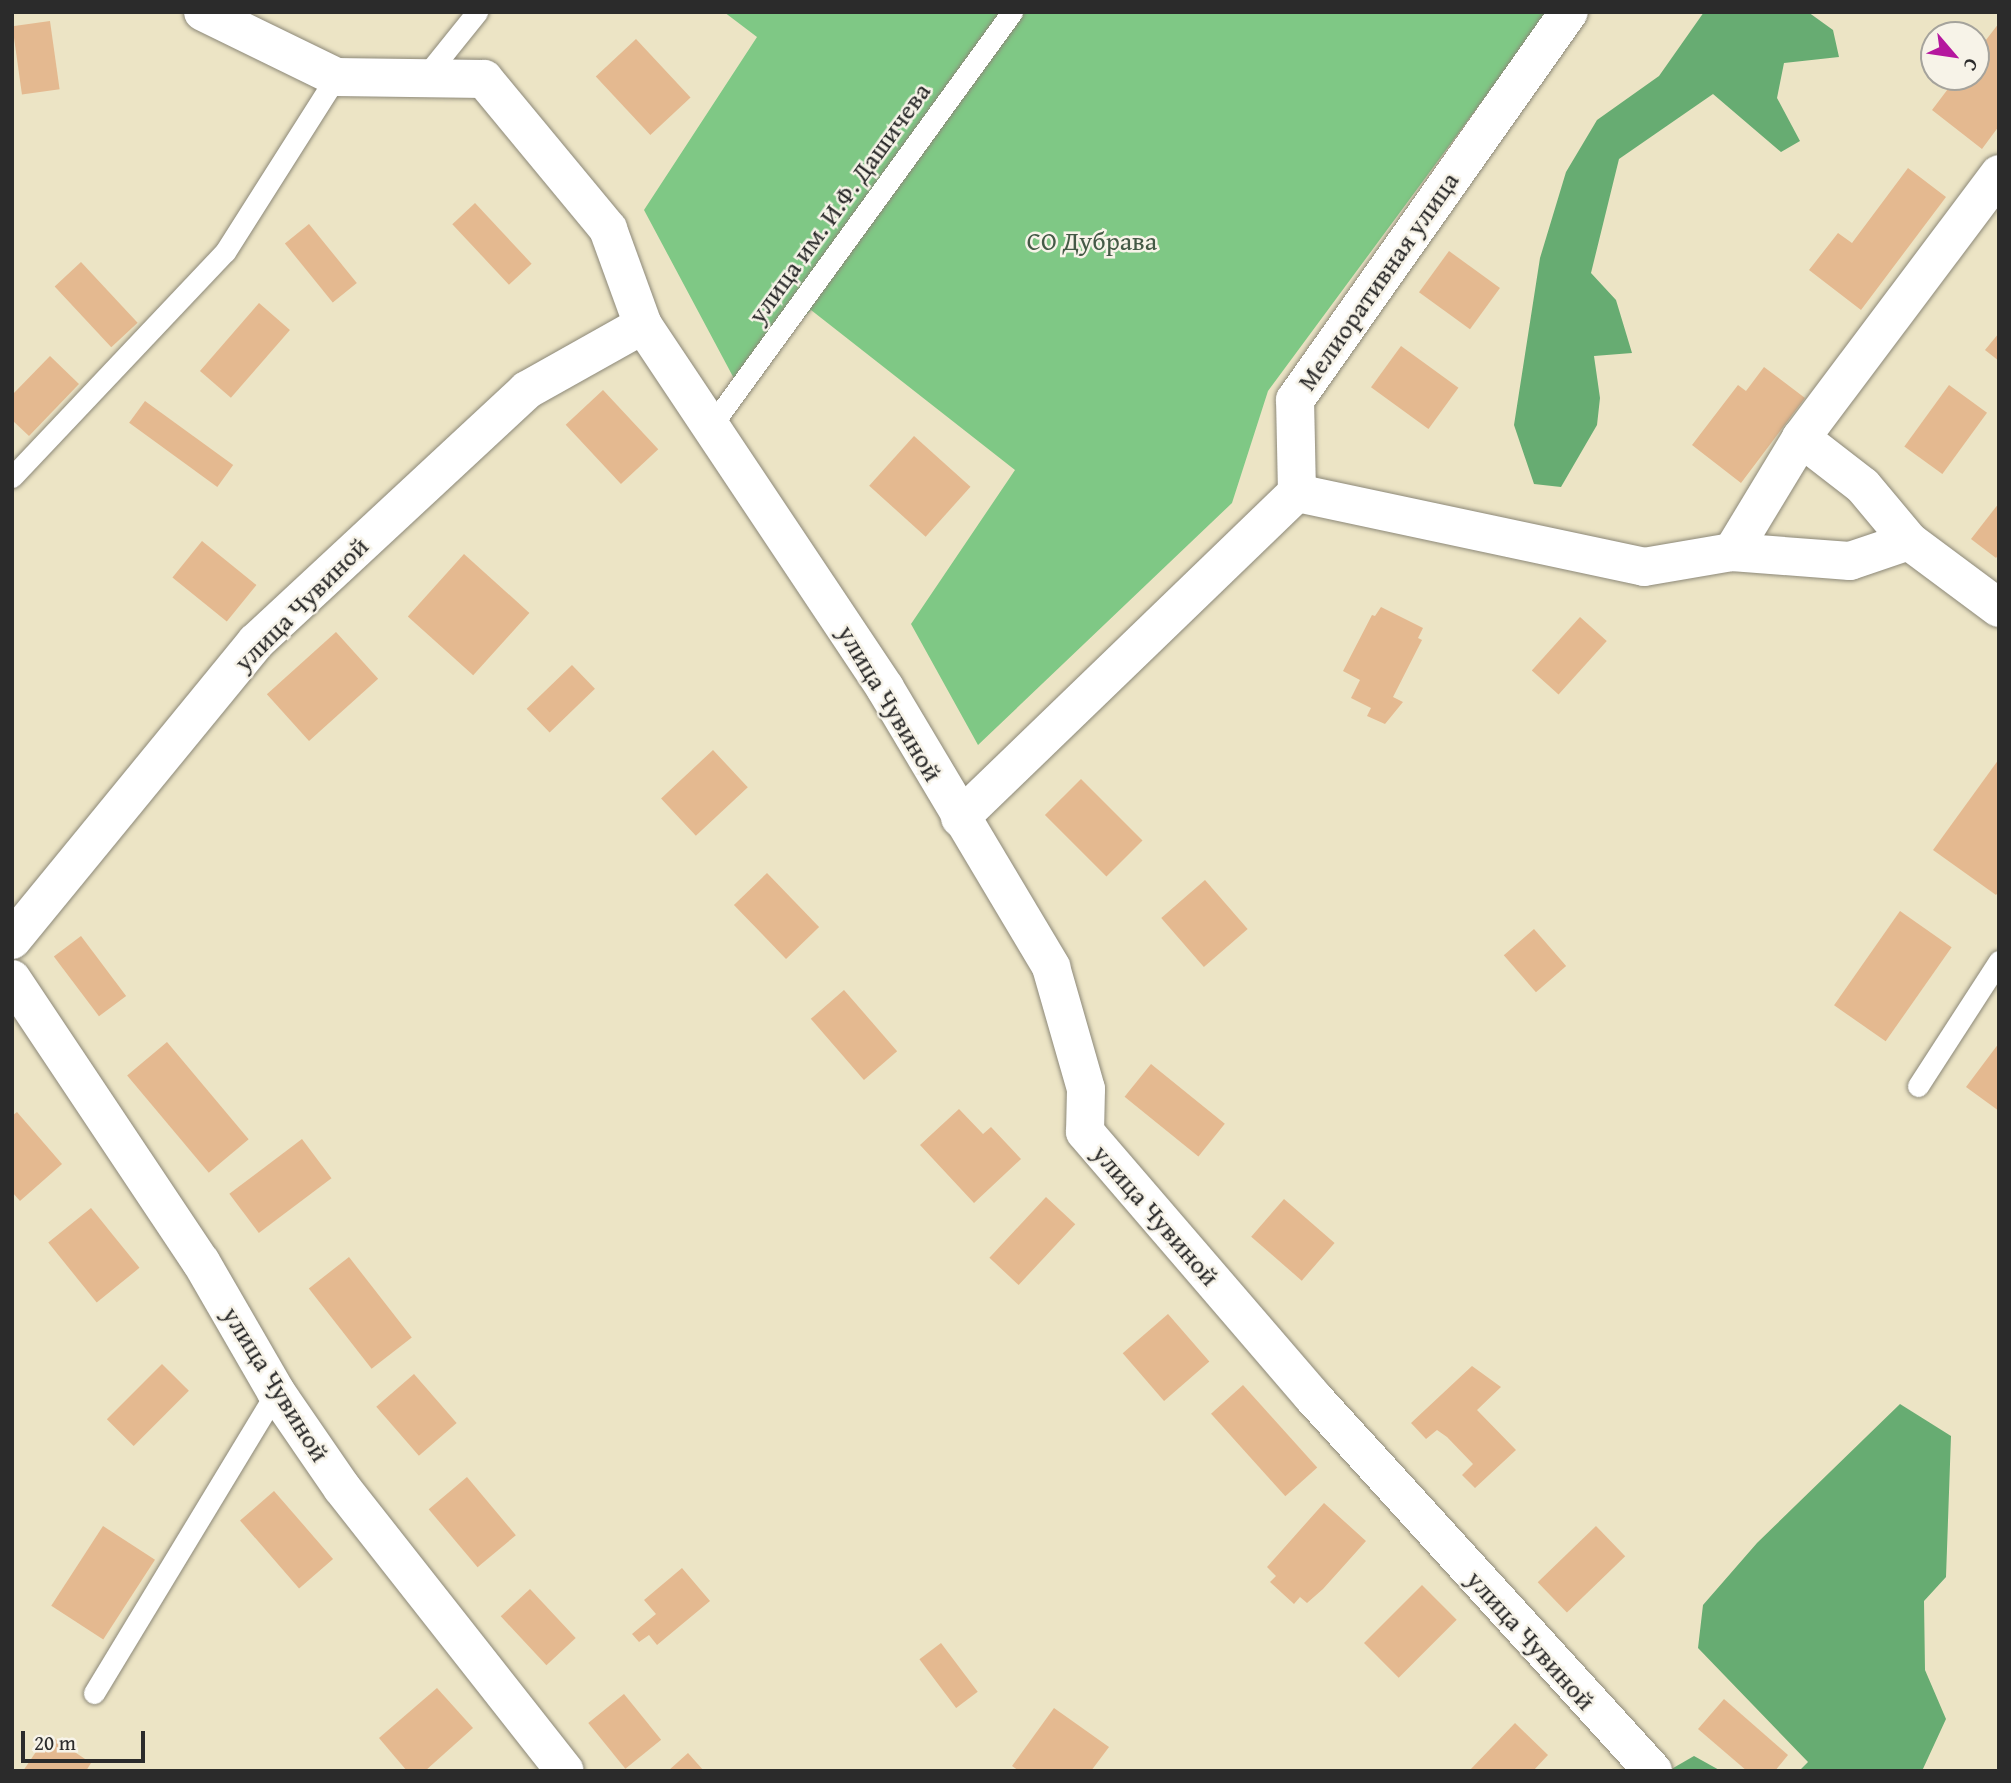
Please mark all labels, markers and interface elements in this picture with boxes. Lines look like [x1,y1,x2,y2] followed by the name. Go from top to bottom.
[1920,21,1990,91] north arrow
[1957,54,1986,77] text: С
[741,77,937,329] street label: улица им. И.Ф. Дашичева
[1291,166,1465,396] street label: Мелиоративная улица
[1027,225,1157,257] park label: СО Дубрава
[227,530,375,678] street label: улица Чувиной
[831,619,949,787] street label: улица Чувиной
[1086,1138,1226,1292] street label: улица Чувиной
[216,1301,336,1467] street label: улица Чувиной
[1460,1564,1602,1716] street label: улица Чувиной
[24,1716,149,1760] scale bar
[34,1727,76,1758] text: 20 m

